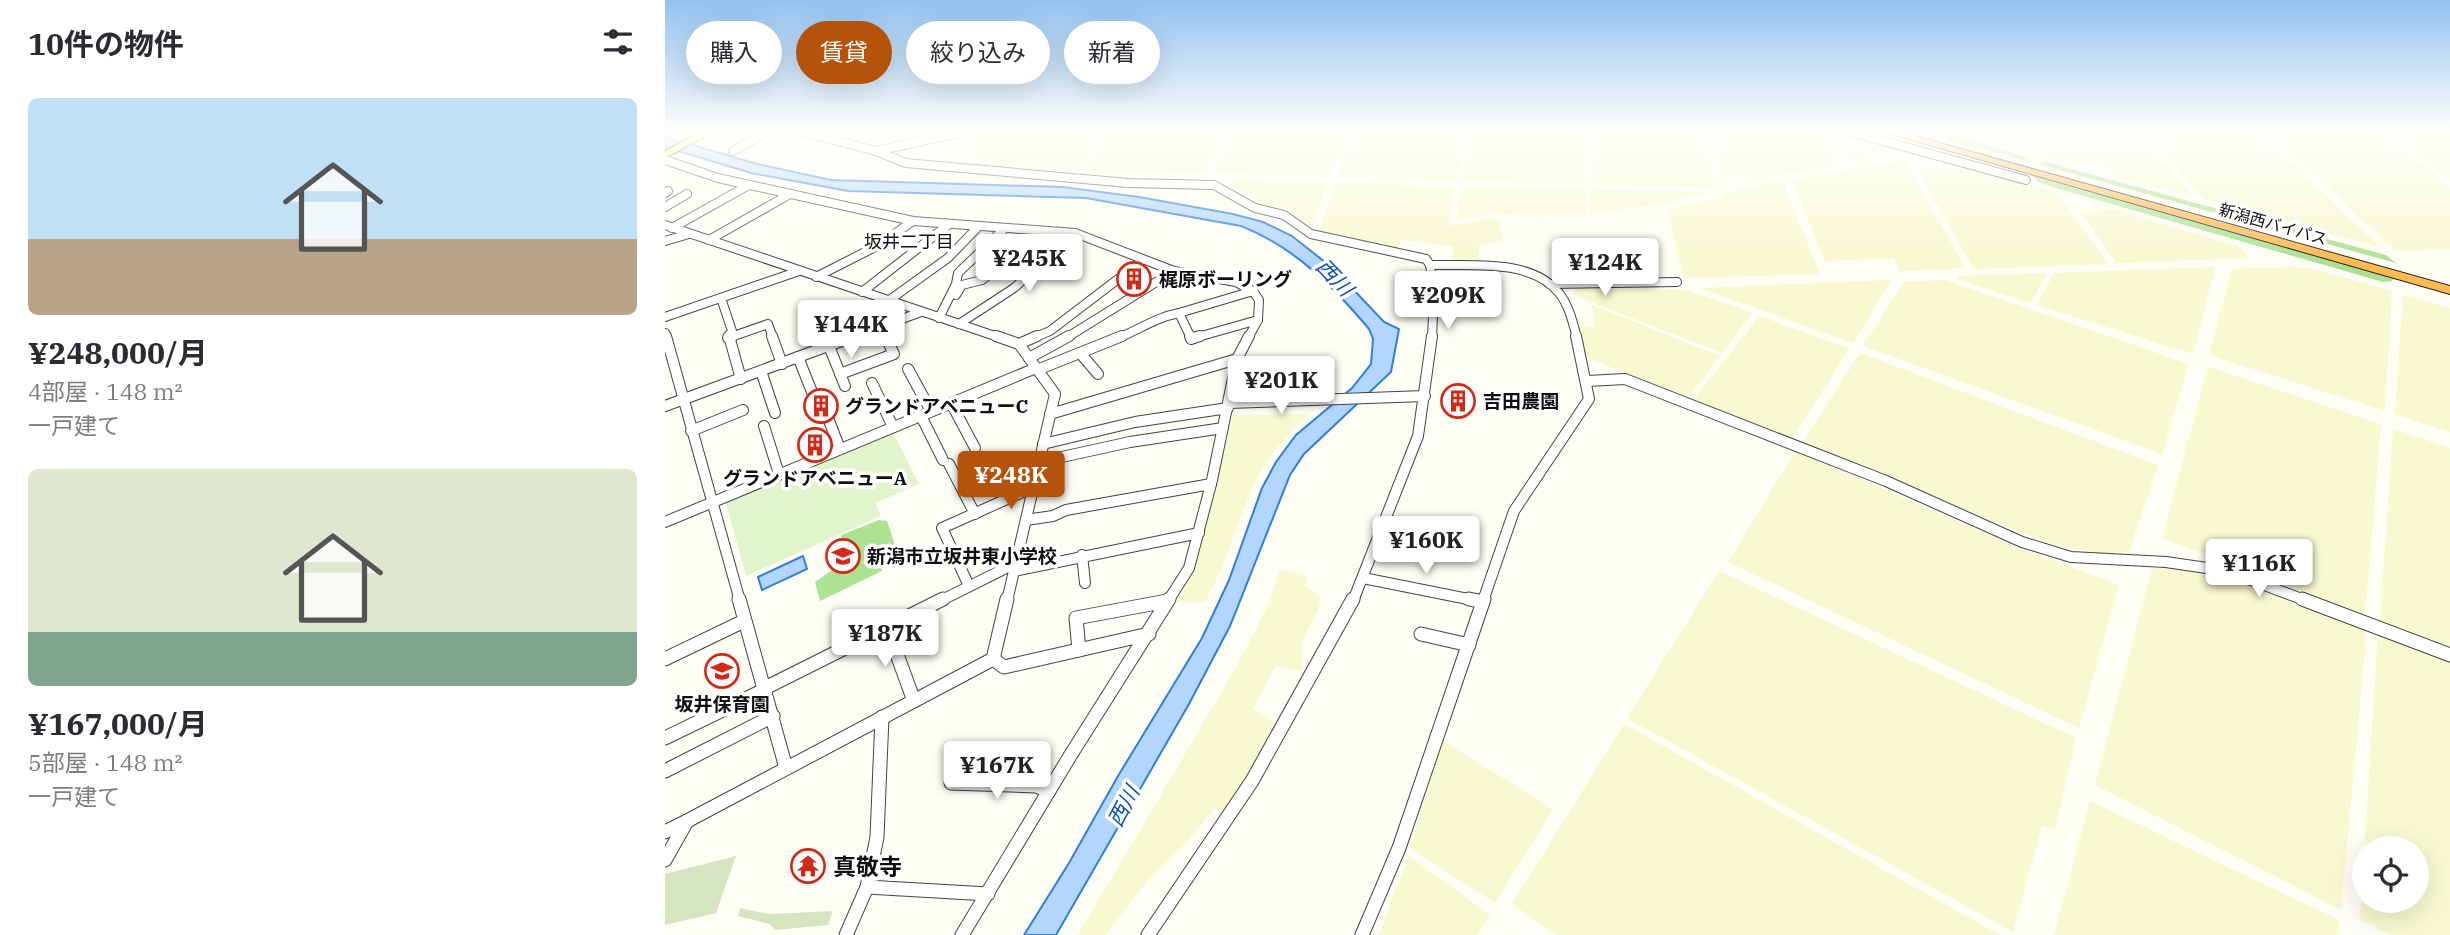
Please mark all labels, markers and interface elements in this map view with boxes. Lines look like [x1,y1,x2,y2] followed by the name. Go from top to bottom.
[686,21,782,84] chip: 購入
[796,21,892,84] chip: 賃貸
[906,21,1050,84] chip: 絞り込み
[1064,21,1160,84] chip: 新着
[599,23,637,61] icon: filters
[28,24,184,63] text: 10件の物件
[270,144,396,270] icon: home
[2217,199,2329,249] street label: 新潟西バイパス
[864,230,954,253] district label: 坂井二丁目
[980,234,1078,294] pin: ¥245K
[1556,238,1654,298] pin: ¥124K
[992,242,1066,272] text: ¥245K
[1568,246,1642,276] text: ¥124K
[1310,252,1361,303] water label: 西川
[1115,260,1153,298] building icon: 梶原ボーリング
[1159,267,1292,291] place label: 梶原ボーリング
[1399,272,1497,331] pin: ¥209K
[1411,279,1485,309] text: ¥209K
[802,300,900,360] pin: ¥144K
[814,308,888,338] text: ¥144K
[28,333,208,372] text: ¥248,000/月
[1232,356,1330,416] pin: ¥201K
[1244,364,1318,394] text: ¥201K
[28,376,183,406] text: 4部屋 · 148 m²
[1439,382,1477,420] building icon: 吉田農園
[802,387,840,425] building icon: グランドアベニューC
[1483,389,1559,413] place label: 吉田農園
[845,394,1028,418] place label: グランドアベニューC
[28,410,120,440] text: 一戸建て
[796,426,834,464] building icon: グランドアベニューA
[962,452,1060,511] pin: ¥248K
[974,459,1048,489] text: ¥248K
[723,466,908,490] place label: グランドアベニューA
[270,515,396,641] icon: home
[1377,516,1475,576] pin: ¥160K
[1389,524,1463,554] text: ¥160K
[824,537,862,575] school or university icon: 新潟市立坂井東小学校
[2210,540,2308,599] pin: ¥116K
[867,544,1057,568] place label: 新潟市立坂井東小学校
[2222,547,2296,577] text: ¥116K
[836,610,934,669] pin: ¥187K
[848,617,922,647] text: ¥187K
[703,652,741,690] school or university icon: 坂井保育園
[674,692,770,716] place label: 坂井保育園
[28,704,208,743] text: ¥167,000/月
[948,742,1046,801] pin: ¥167K
[28,747,183,777] text: 5部屋 · 148 m²
[960,749,1034,779] text: ¥167K
[1101,779,1146,831] water label: 西川
[28,781,120,811] text: 一戸建て
[2352,836,2429,913] map controls
[2352,836,2429,913] button: locate
[789,847,827,885] temple icon: 真敬寺
[833,851,902,881] place label: 真敬寺

